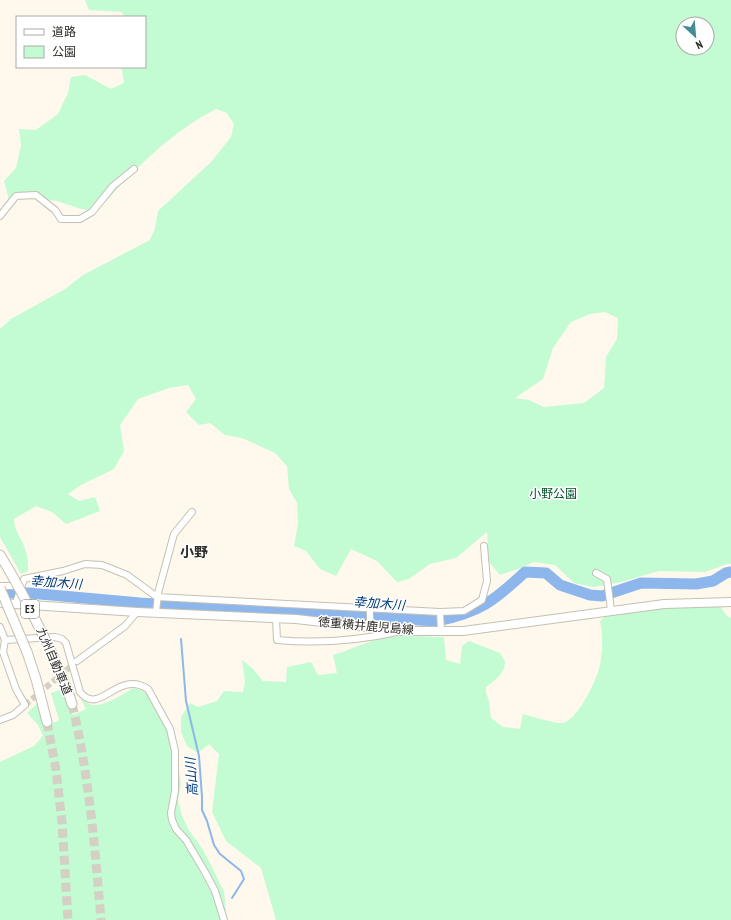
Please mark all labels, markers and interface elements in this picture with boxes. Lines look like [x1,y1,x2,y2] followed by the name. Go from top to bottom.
[16,16,146,68] legend
[675,16,715,56] north arrow
[52,24,76,39] text: 道路
[694,37,705,53] text: N
[52,44,76,59] text: 公園
[529,486,577,501] park label: 小野公園
[180,543,208,561] district label: 小野
[29,572,84,593] water label: 幸加木川
[352,593,407,614] water label: 幸加木川
[21,600,39,618] road number: E3
[318,614,415,637] street label: 徳重横井鹿児島線
[33,625,75,697] street label: 九州自動車道
[182,755,201,797] water label: 高山川

